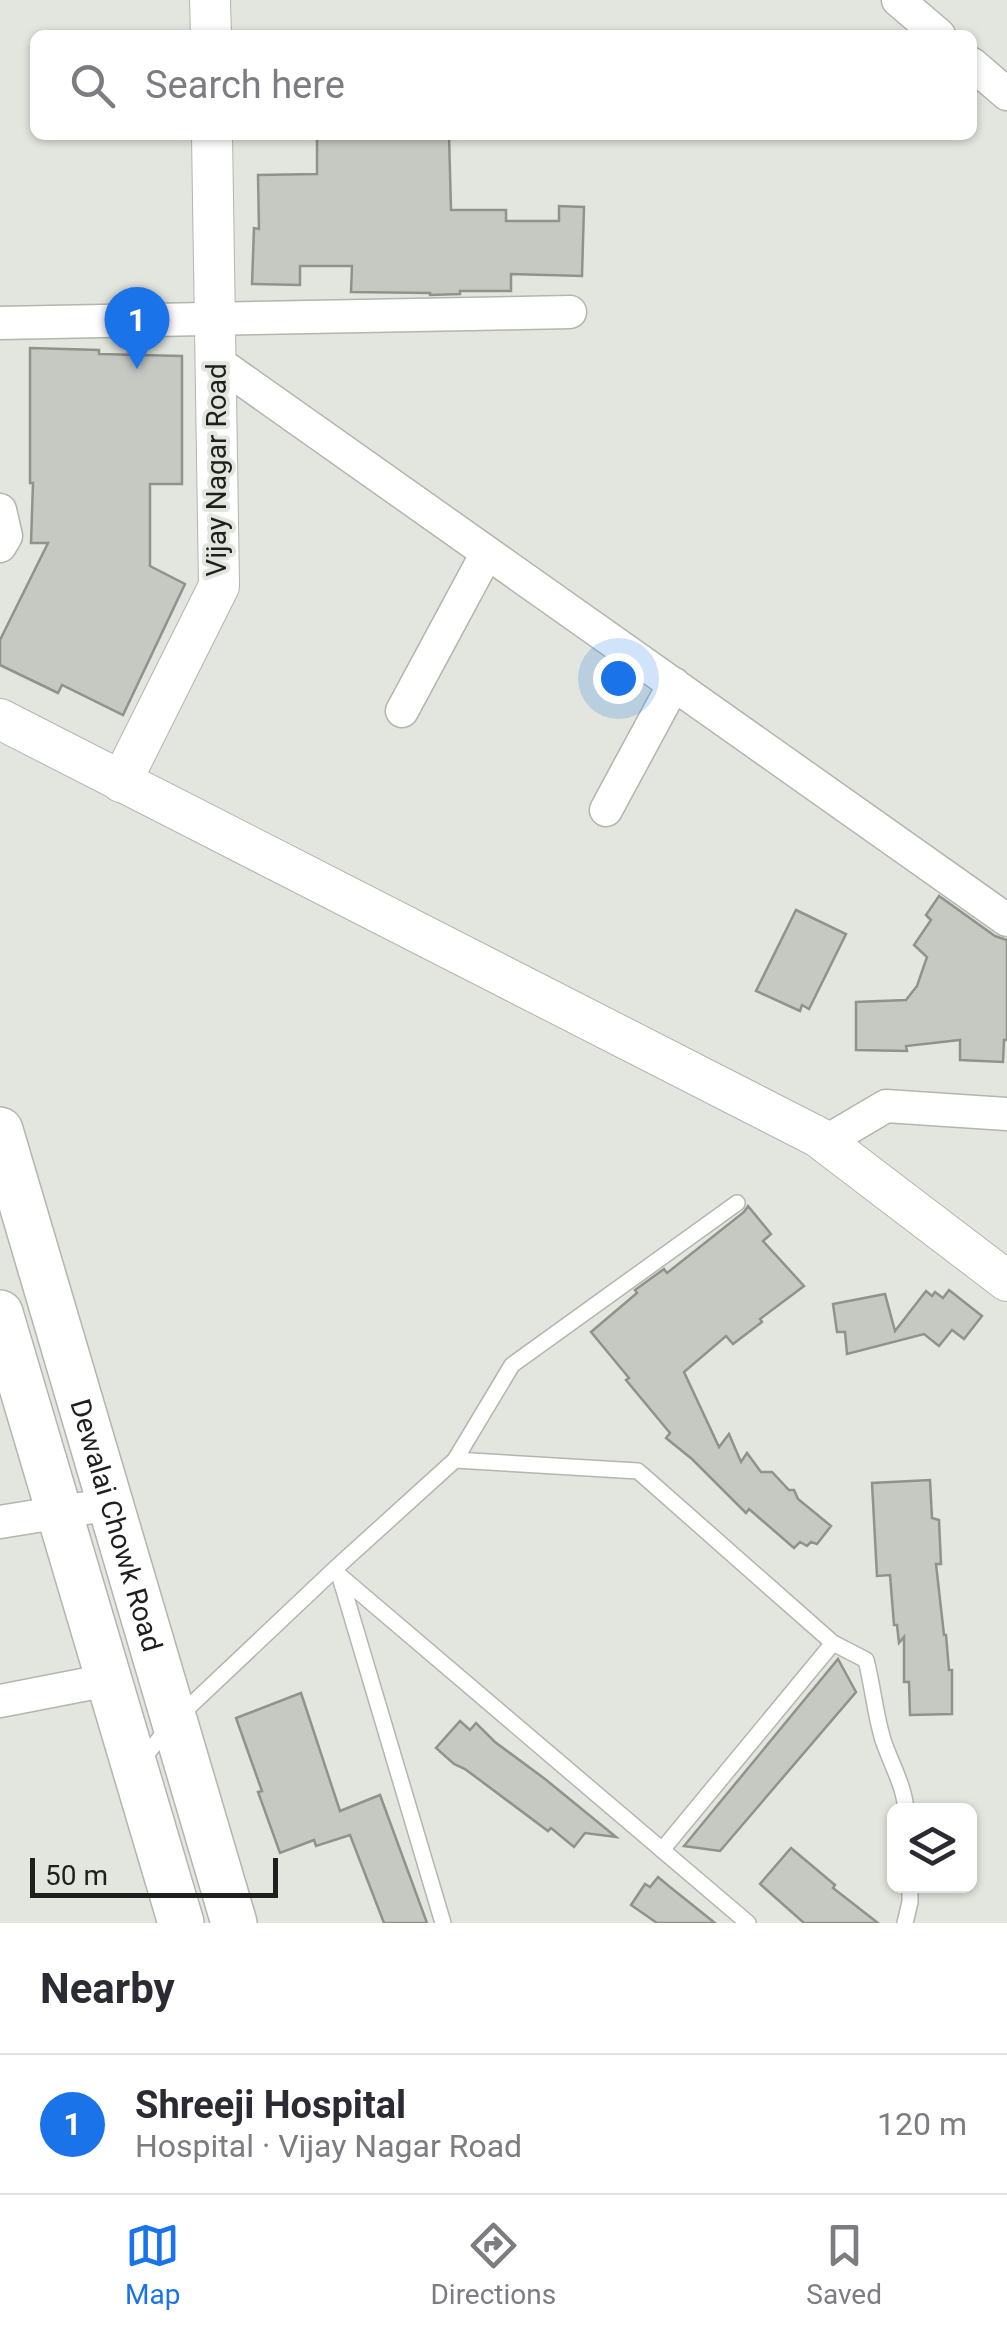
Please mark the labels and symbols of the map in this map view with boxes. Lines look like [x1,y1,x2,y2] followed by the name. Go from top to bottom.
[104,286,170,369] pin: 1
[200,363,233,577] street label: Vijay Nagar Road
[593,653,644,704] your location
[64,1395,169,1655] street label: Dewalai Chowk Road
[30,1853,278,1898] scale bar

